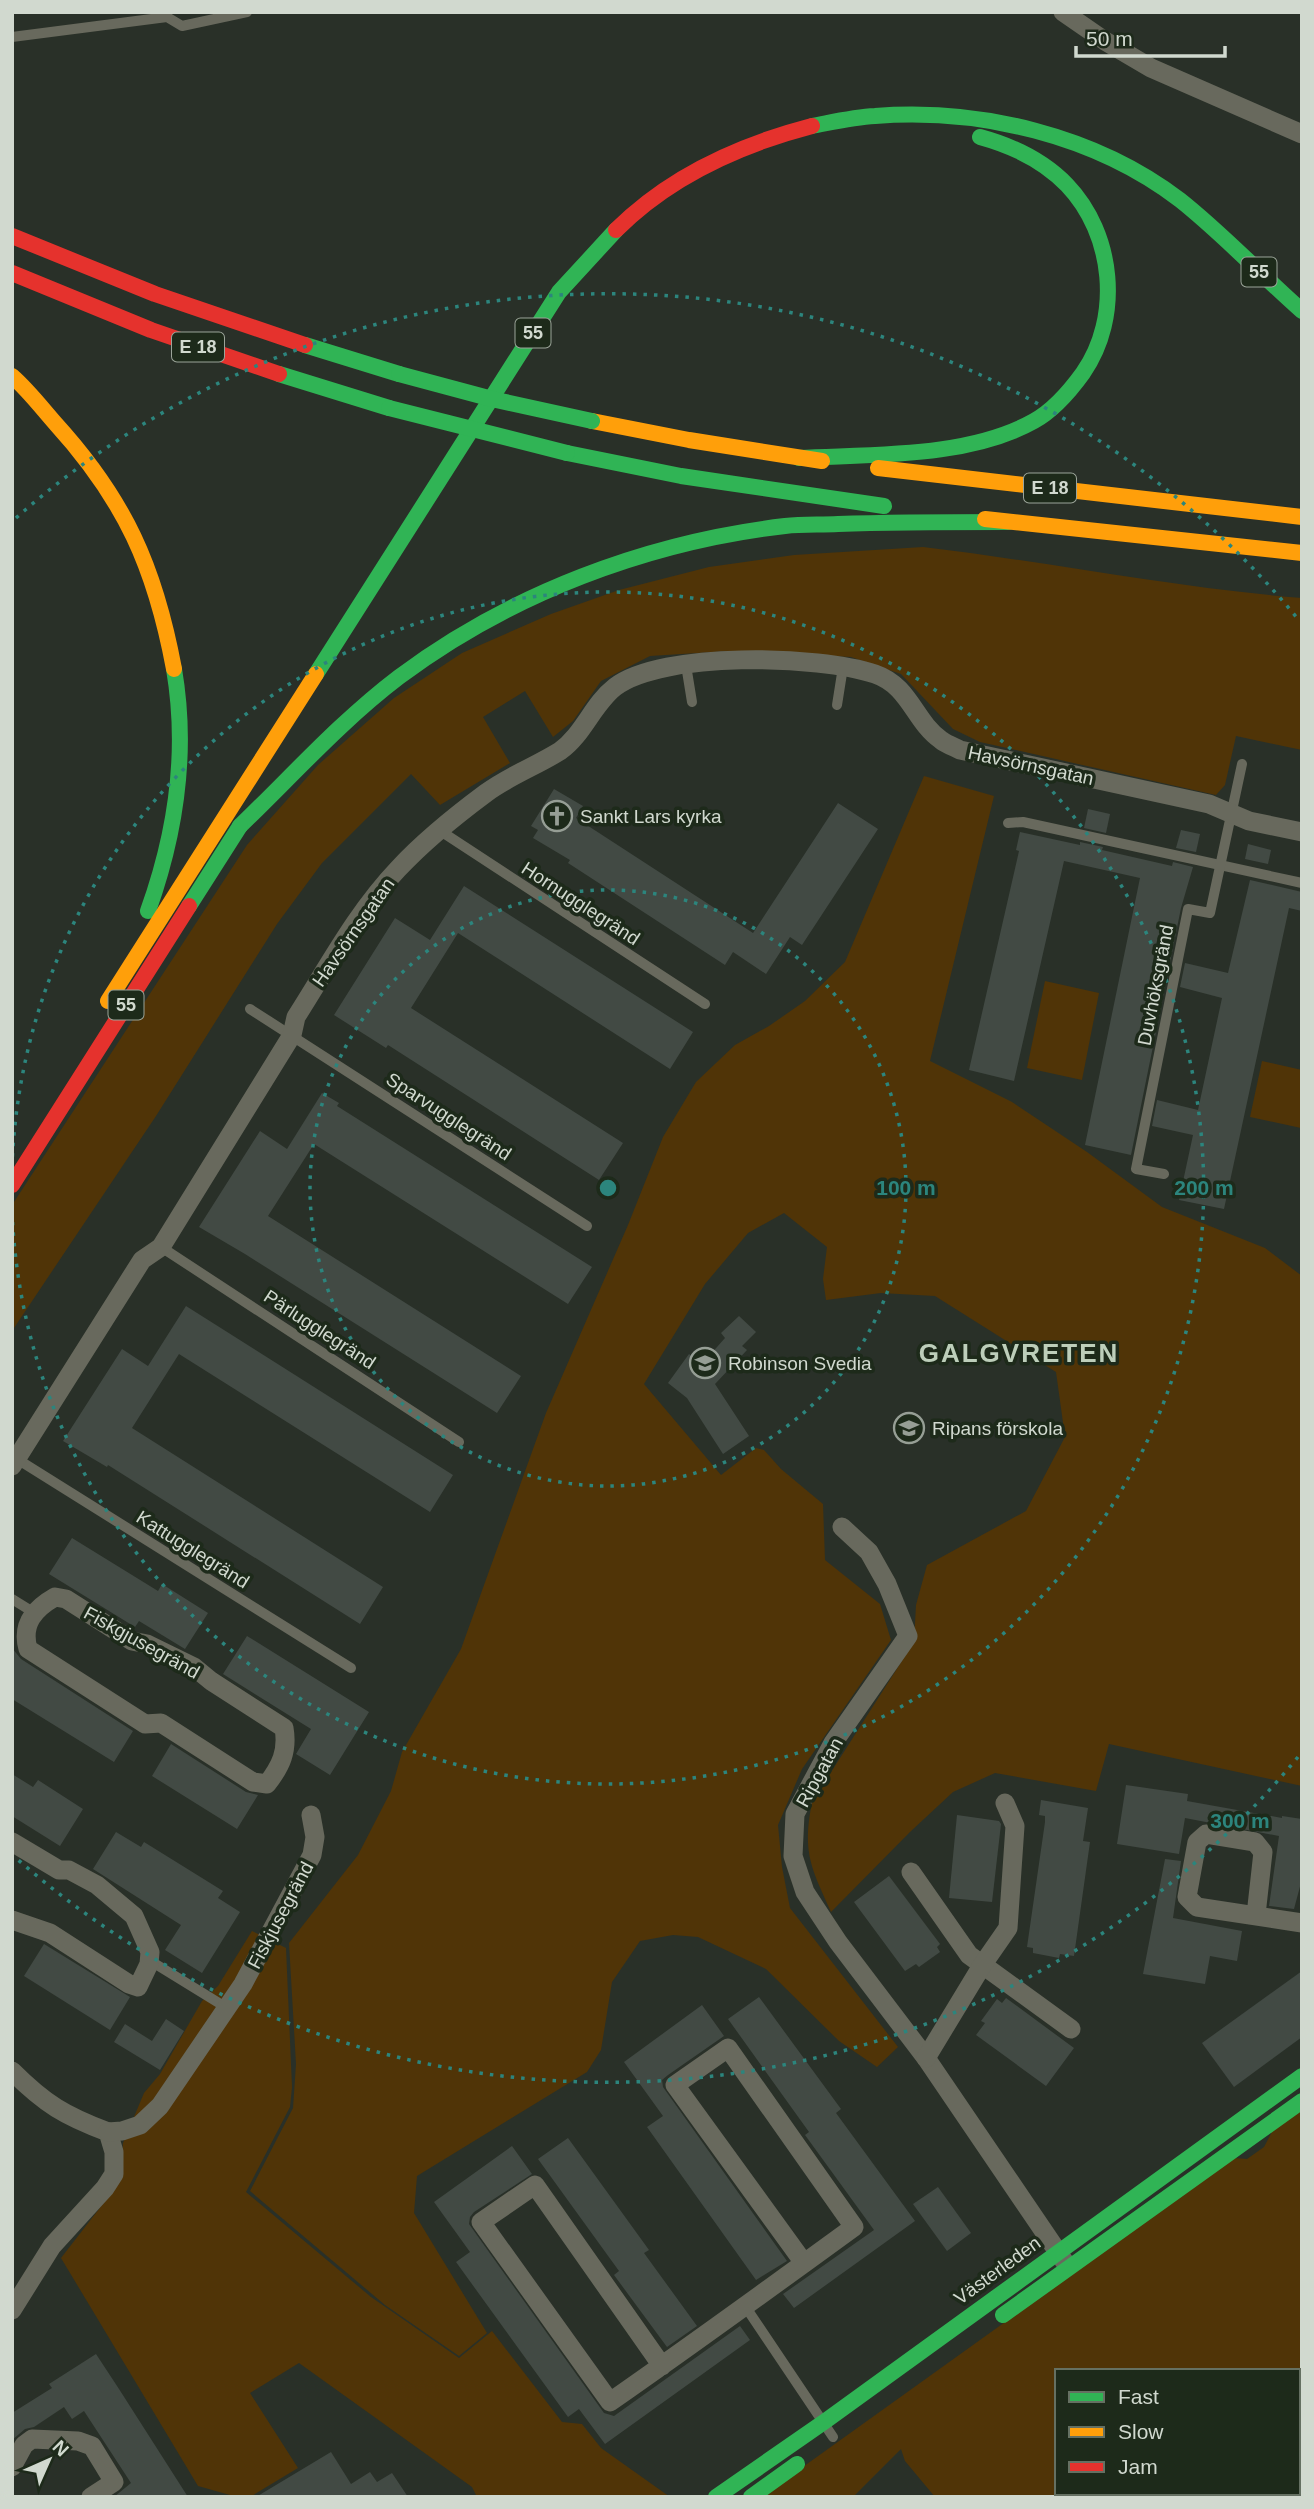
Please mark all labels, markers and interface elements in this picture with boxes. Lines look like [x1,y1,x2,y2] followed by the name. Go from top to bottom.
[1076,14,1225,58] scale bar
[1086,27,1133,50] text: 50 m
[1242,258,1276,286] road number: 55
[516,318,550,348] road number: 55
[172,332,224,362] road number: E 18
[1024,474,1076,502] road number: E 18
[966,742,1096,789] street label: Havsörnsgatan
[540,799,574,833] church icon: Sankt Lars kyrka
[580,806,722,827] place label: Sankt Lars kyrka
[518,858,644,949] street label: Hornugglegränd
[308,874,399,991] street label: Havsörnsgatan
[1133,923,1177,1047] street label: Duvhöksgränd
[108,990,144,1020] road number: 55
[382,1068,515,1165] street label: Sparvugglegränd
[596,1176,620,1200] centre of rings
[876,1176,936,1199] text: 100 m
[1174,1176,1234,1199] text: 200 m
[260,1286,379,1373] street label: Pärlugglegränd
[919,1338,1119,1368] district label: GALGVRETEN
[688,1346,722,1380] school or university icon: Robinson Svedia
[728,1353,872,1374] place label: Robinson Svedia
[892,1411,926,1445] school or university icon: Ripans förskola
[932,1418,1063,1439] place label: Ripans förskola
[133,1506,253,1592] street label: Kattugglegränd
[80,1602,203,1683] street label: Fiskgjusegränd
[792,1734,847,1811] street label: Ripgatan
[1210,1809,1270,1832] text: 300 m
[243,1858,317,1972] street label: Fiskjusegränd
[950,2232,1044,2309] street label: Västerleden
[1055,2369,1300,2495] legend
[1118,2385,1159,2408] text: Fast
[1118,2420,1164,2443] text: Slow
[14,2425,84,2495] north arrow
[48,2436,73,2461] text: N
[1118,2455,1158,2478] text: Jam

